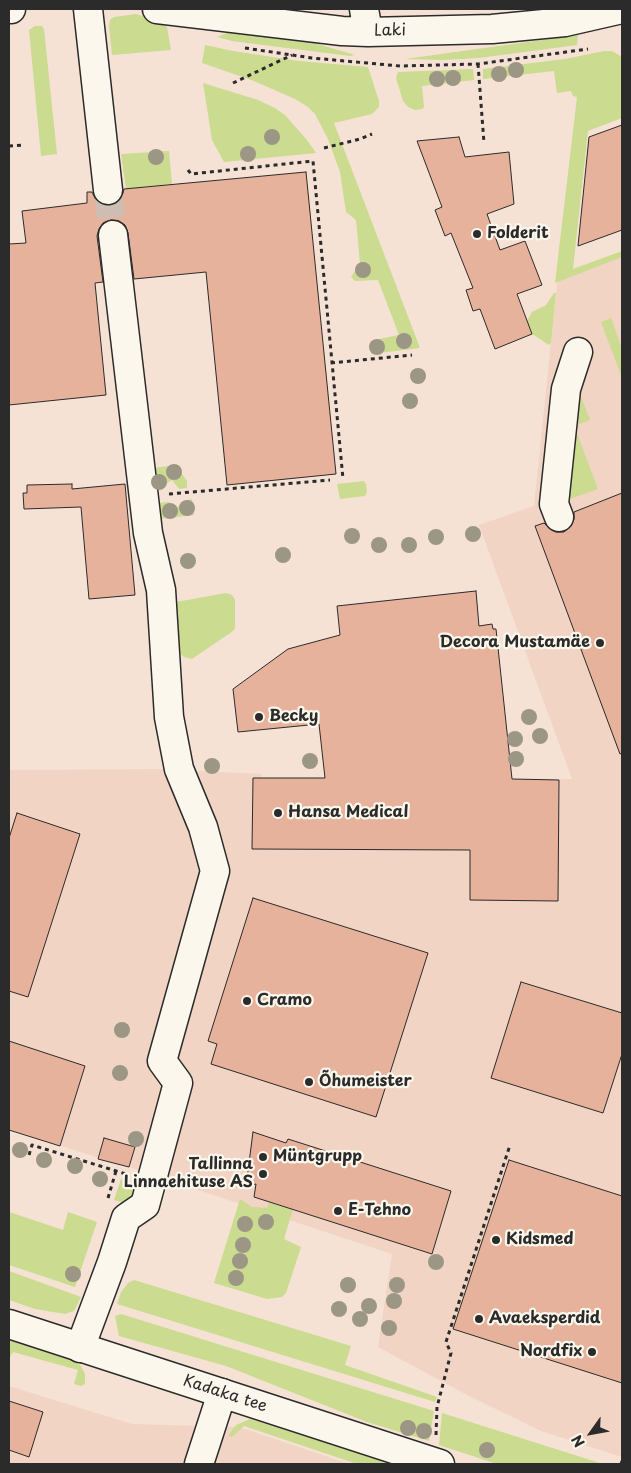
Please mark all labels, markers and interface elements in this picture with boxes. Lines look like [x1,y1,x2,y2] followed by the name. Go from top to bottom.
[374,21,406,41] street label: Laki
[487,224,549,244] place label: Folderit
[471,228,483,240] marker: Folderit
[440,633,590,653] place label: Decora Mustamäe
[594,637,606,649] marker: Decora Mustamäe
[269,707,318,727] place label: Becky
[253,711,265,723] marker: Becky
[288,803,408,823] place label: Hansa Medical
[272,807,284,819] marker: Hansa Medical
[257,991,312,1011] place label: Cramo
[241,995,253,1007] marker: Cramo
[319,1072,412,1092] place label: Õhumeister
[303,1076,315,1088] marker: Õhumeister
[273,1147,362,1167] place label: Müntgrupp
[257,1151,269,1163] marker: Müntgrupp
[124,1155,253,1193] place label: Tallinna Linnaehituse AS
[257,1168,269,1180] marker: Tallinna Linnaehituse AS
[348,1201,411,1221] place label: E-Tehno
[332,1205,344,1217] marker: E-Tehno
[506,1230,573,1250] place label: Kidsmed
[490,1234,502,1246] marker: Kidsmed
[489,1309,600,1329] place label: Avaeksperdid
[473,1313,485,1325] marker: Avaeksperdid
[520,1342,582,1362] place label: Nordfix
[586,1346,598,1358] marker: Nordfix
[180,1371,270,1417] street label: Kadaka tee
[566,1408,616,1458] north arrow
[566,1431,590,1451] text: N

